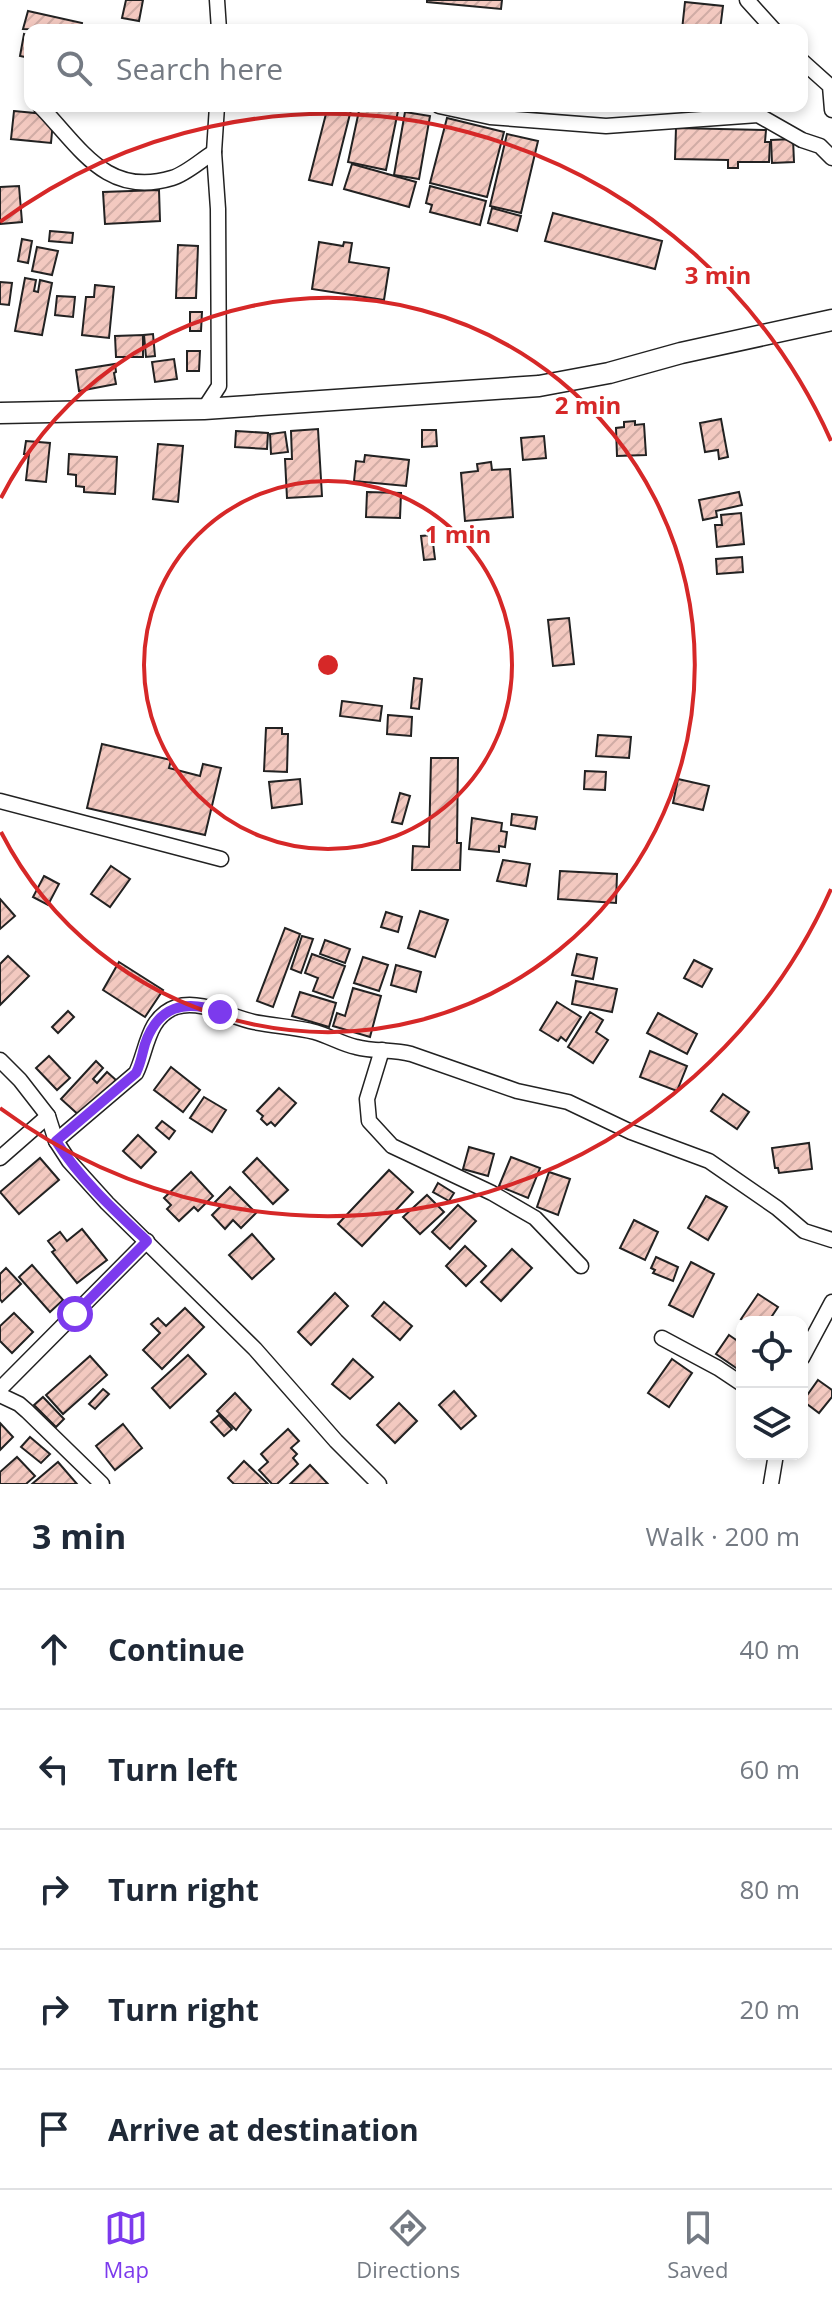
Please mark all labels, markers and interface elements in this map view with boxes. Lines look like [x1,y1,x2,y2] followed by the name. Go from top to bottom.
[24,24,808,112] search box
[52,46,96,90] icon: search
[116,48,283,89] text: Search here
[685,258,751,291] text: 3 min
[555,388,621,421] text: 2 min
[425,517,491,550] text: 1 min
[314,651,342,679] centre of rings
[202,994,238,1030] route end
[57,1296,93,1332] route start
[736,1316,808,1460] map controls
[736,1316,808,1388] button: locate
[736,1388,808,1460] button: layers
[32,1513,126,1559] text: 3 min
[646,1518,800,1554] text: Walk · 200 m
[32,1627,76,1671] icon: ahead
[108,1629,245,1670] text: Continue
[739,1631,800,1667] text: 40 m
[32,1747,76,1791] icon: left
[108,1749,238,1790] text: Turn left
[739,1751,800,1787] text: 60 m
[32,1867,76,1911] icon: right
[108,1869,259,1910] text: Turn right
[739,1871,800,1907] text: 80 m
[32,1987,76,2031] icon: right
[108,1989,259,2030] text: Turn right
[739,1991,800,2027] text: 20 m
[32,2107,76,2151] icon: arrive
[108,2109,419,2150] text: Arrive at destination
[104,2206,149,2284] tab: Map
[356,2206,460,2284] tab: Directions
[667,2206,728,2284] tab: Saved

